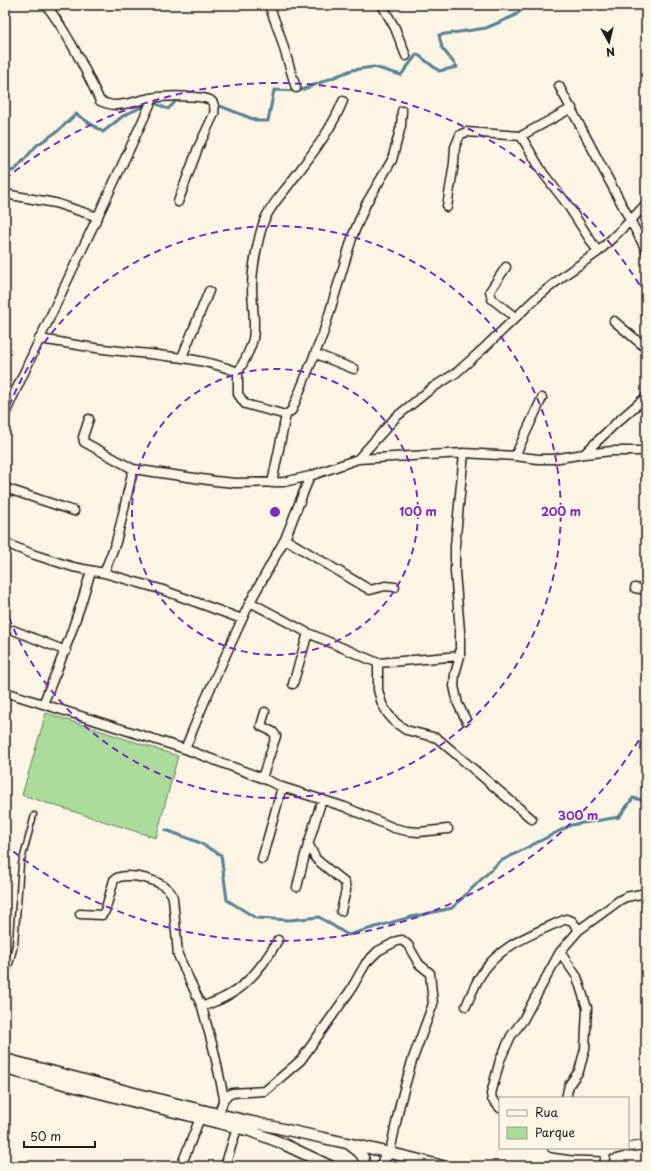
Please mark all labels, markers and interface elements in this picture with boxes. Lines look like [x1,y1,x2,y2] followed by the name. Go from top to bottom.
[589,22,629,62] north arrow
[605,43,616,61] text: N
[399,502,437,520] text: 100 m
[541,502,581,520] text: 200 m
[268,505,282,519] centre of rings
[558,806,598,824] text: 300 m
[499,1097,629,1149] legend
[535,1103,559,1121] text: Rua
[24,1123,95,1149] scale bar
[535,1123,575,1141] text: Parque
[30,1127,61,1145] text: 50 m

